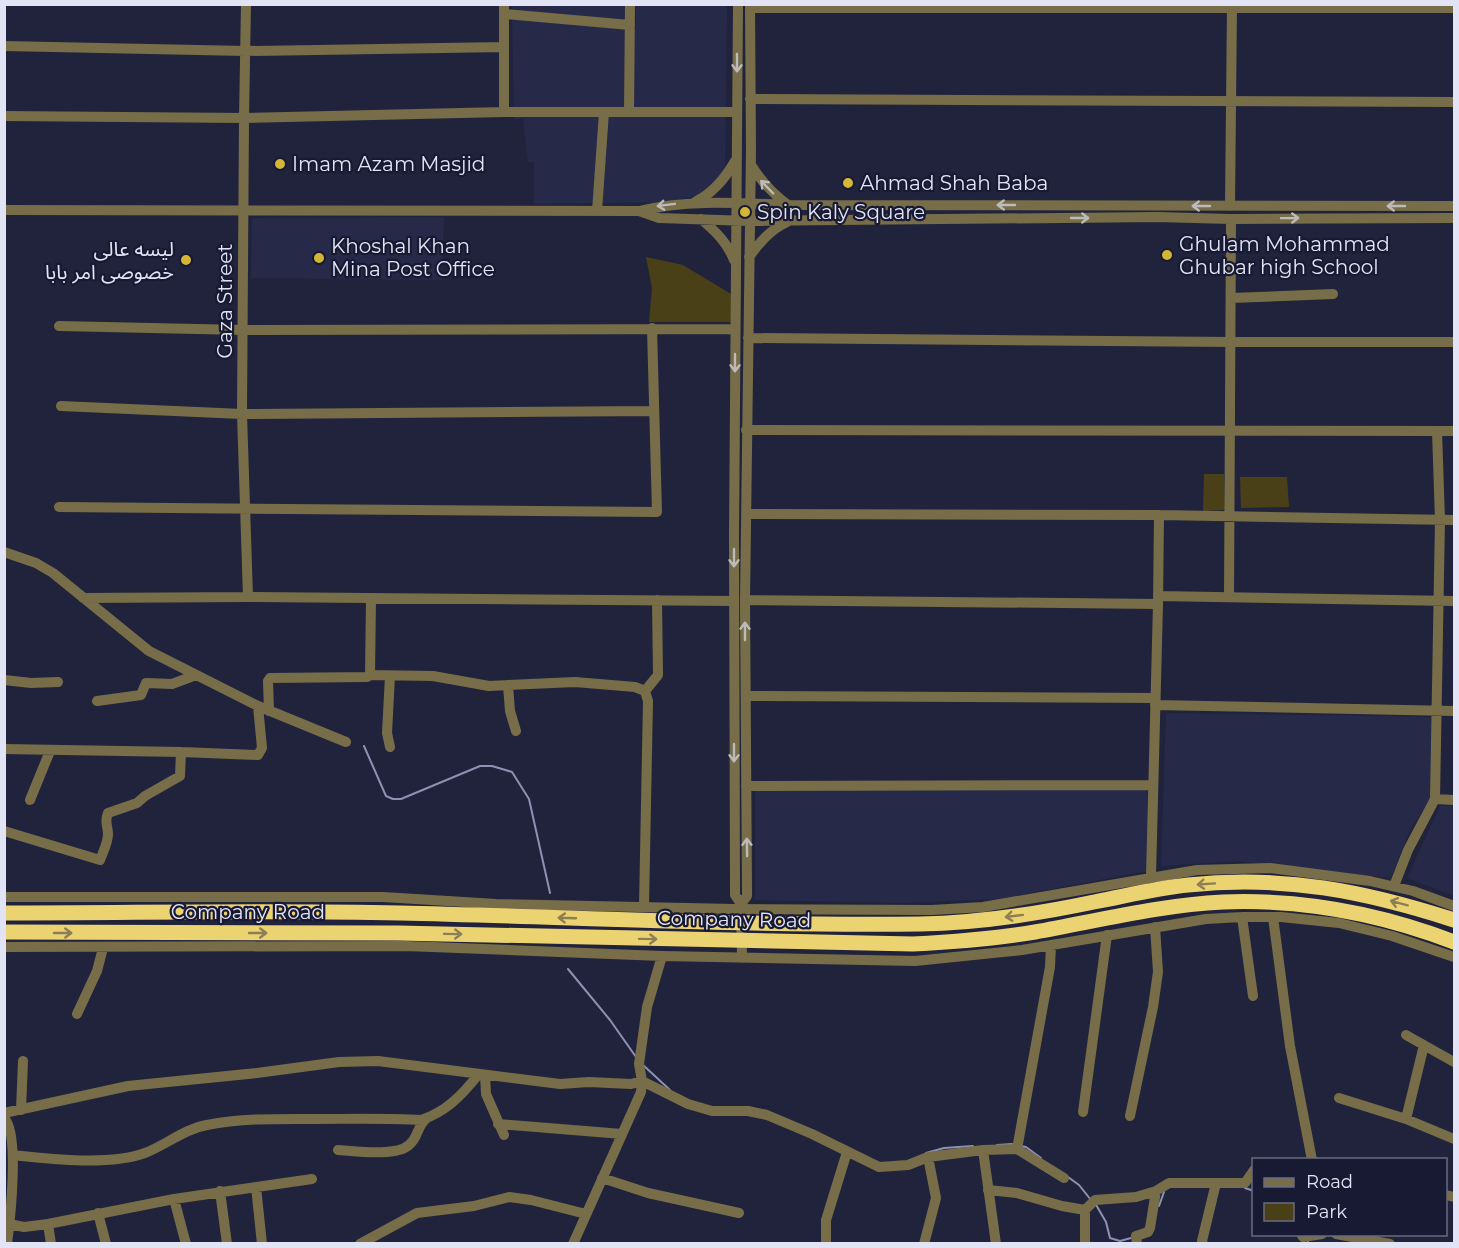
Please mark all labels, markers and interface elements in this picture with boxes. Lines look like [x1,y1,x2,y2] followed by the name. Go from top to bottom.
[732,52,743,72] one-way arrow
[292,152,485,176] place label: Imam Azam Masjid
[273,157,287,171] marker: Imam Azam Masjid
[860,171,1048,195] place label: Ahmad Shah Baba
[841,176,855,190] marker: Ahmad Shah Baba
[760,179,775,194] one-way arrow
[997,199,1017,211] one-way arrow
[657,200,677,211] one-way arrow
[757,200,925,224] place label: Spin Kaly Square
[1192,200,1212,212] one-way arrow
[1387,200,1407,212] one-way arrow
[738,205,752,219] marker: Spin Kaly Square
[1069,212,1089,224] one-way arrow
[1279,212,1299,224] one-way arrow
[1179,232,1390,279] place label: Ghulam Mohammad Ghubar high School
[331,234,495,281] place label: Khoshal Khan Mina Post Office
[45,237,174,284] place label: لیسه عالی خصوصی امر بابا
[213,244,237,359] street label: Gaza Street
[1160,248,1174,262] marker: Ghulam Mohammad Ghubar high School
[312,251,326,265] marker: Khoshal Khan Mina Post Office
[179,253,193,267] marker: لیسه عالی خصوصی امر بابا
[729,353,741,373] one-way arrow
[728,548,740,568] one-way arrow
[739,622,751,642] one-way arrow
[728,743,740,763] one-way arrow
[741,838,753,858] one-way arrow
[1196,879,1216,890] one-way arrow
[1389,897,1408,908] one-way arrow
[171,900,325,924] street label: Company Road
[657,906,811,932] street label: Company Road
[1004,911,1024,922] one-way arrow
[558,912,578,924] one-way arrow
[52,927,72,938] one-way arrow
[247,927,267,939] one-way arrow
[442,929,462,940] one-way arrow
[637,933,657,944] one-way arrow
[1252,1158,1447,1236] legend
[1306,1171,1353,1193] text: Road
[1306,1201,1347,1223] text: Park

